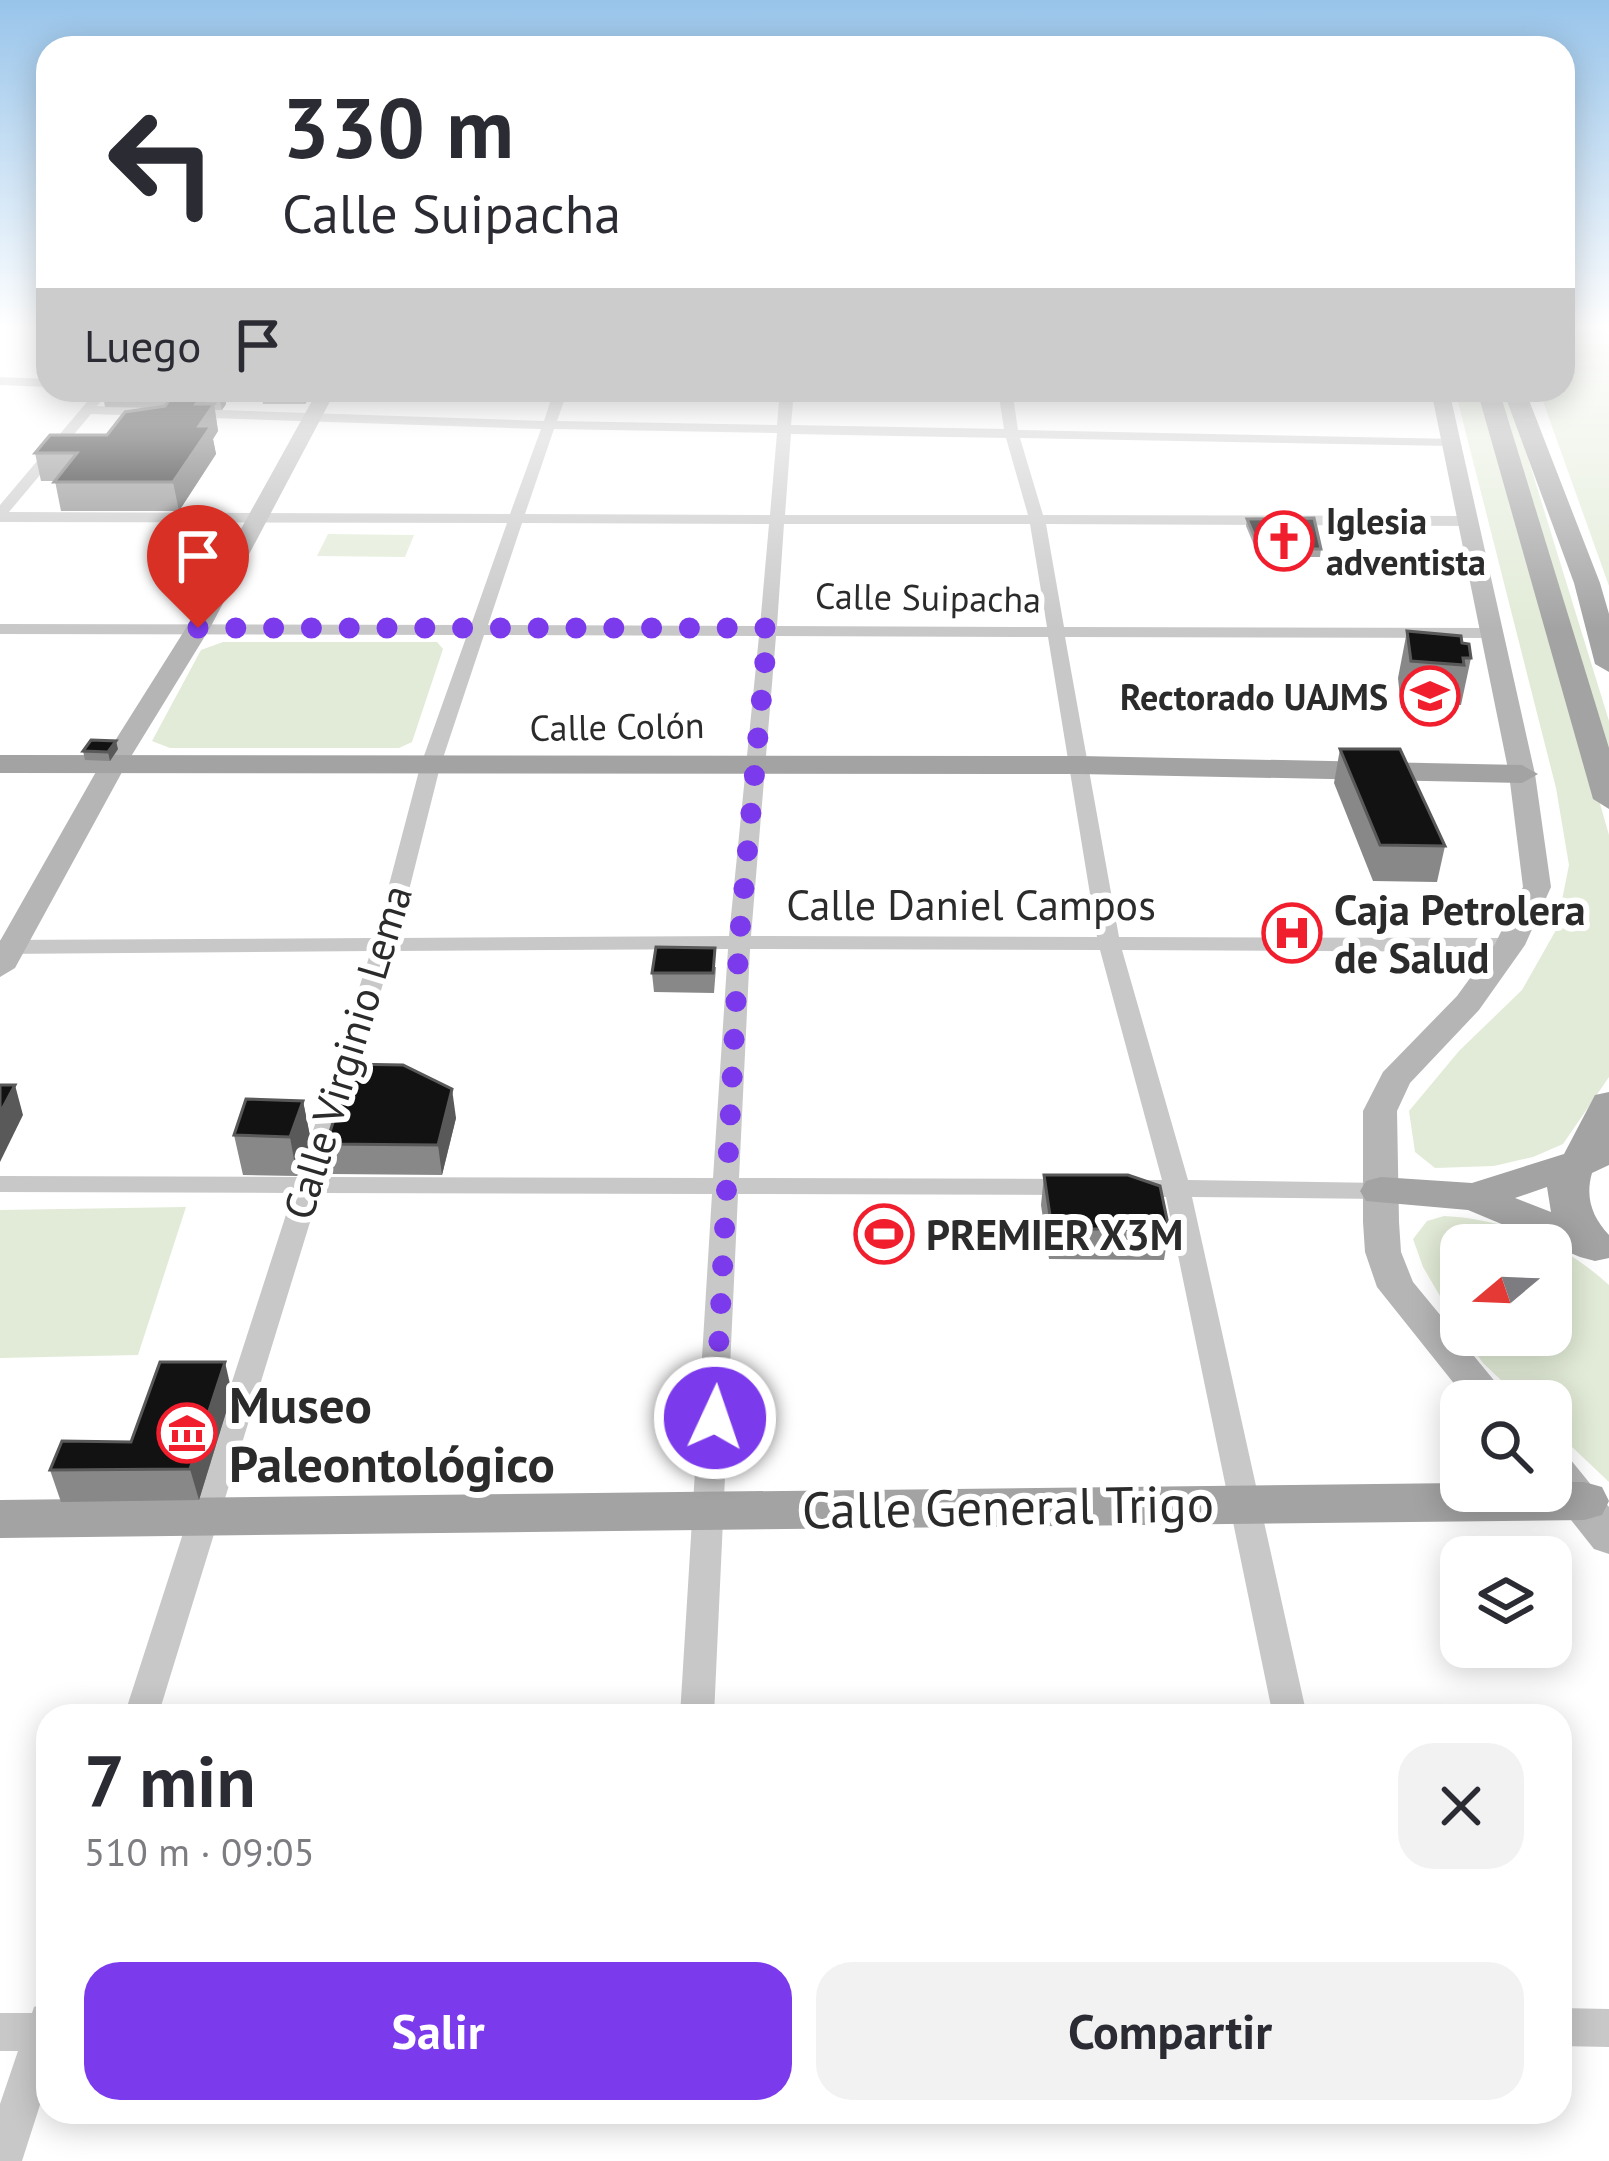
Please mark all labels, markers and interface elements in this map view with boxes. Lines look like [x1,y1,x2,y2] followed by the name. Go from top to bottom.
[282,72,514,181] text: 330 m
[84,84,240,240] icon: left
[282,178,621,248] text: Calle Suipacha
[225,312,291,378] icon: arrive
[84,316,201,374] text: Luego
[1326,497,1486,585] place label: Iglesia adventista
[147,505,249,628] pin
[1253,510,1315,572] church icon: Iglesia adventista
[165,523,231,589] icon: arrive
[815,572,1041,622] street label: Calle Suipacha
[1399,665,1461,727] school or university icon: Rectorado UAJMS
[1120,673,1388,720] place label: Rectorado UAJMS
[529,701,705,751] street label: Calle Colón
[786,877,1156,932] street label: Calle Daniel Campos
[270,878,424,1226] street label: Calle Virginio Lema
[1334,882,1586,985] place label: Caja Petrolera de Salud
[1261,902,1323,964] hospital icon: Caja Petrolera de Salud
[853,1203,915,1265] sports icon: PREMIER X3M
[926,1207,1183,1262] place label: PREMIER X3M
[1440,1224,1572,1356] north arrow
[1440,1224,1572,1668] map controls
[652,1355,778,1481] position arrow
[229,1371,555,1496] place label: Museo Paleontológico
[1440,1380,1572,1512] button: search
[156,1402,218,1464] museum icon: Museo Paleontológico
[801,1469,1215,1543] street label: Calle General Trigo
[1440,1536,1572,1668] button: layers
[84,1734,256,1827] text: 7 min
[1398,1743,1524,1869] button: close
[84,1826,315,1877] text: 510 m · 09:05
[84,1962,792,2100] button: Salir
[816,1962,1524,2100] button: Compartir

